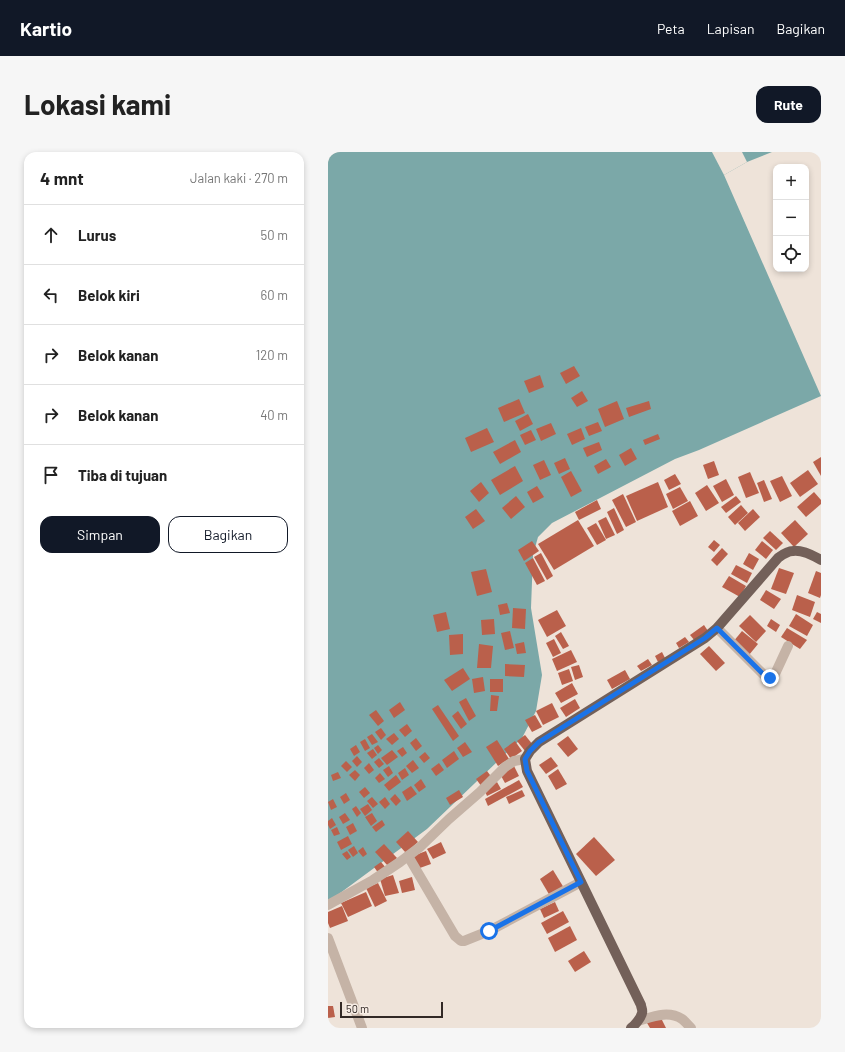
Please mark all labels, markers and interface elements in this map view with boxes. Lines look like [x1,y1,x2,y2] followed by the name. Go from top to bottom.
[20,17,72,40] text: Kartio
[657,20,685,37] text: Peta
[707,20,755,37] text: Lapisan
[777,20,825,37] text: Bagikan
[756,86,821,123] button: Rute
[24,87,171,121] text: Lokasi kami
[773,164,809,272] map controls
[773,164,809,200] button: +
[40,168,84,188] text: 4 mnt
[190,170,288,186] text: Jalan kaki · 270 m
[773,200,809,236] button: −
[40,224,62,246] icon: ahead
[78,226,116,244] text: Lurus
[261,227,288,243] text: 50 m
[773,236,809,272] button: locate
[40,284,62,306] icon: left
[78,286,140,304] text: Belok kiri
[261,287,288,303] text: 60 m
[40,344,62,366] icon: right
[78,346,158,364] text: Belok kanan
[256,347,288,363] text: 120 m
[40,404,62,426] icon: right
[78,406,158,424] text: Belok kanan
[260,407,288,423] text: 40 m
[40,464,62,486] icon: arrive
[78,466,167,484] text: Tiba di tujuan
[40,516,160,553] button: Simpan
[168,516,288,553] button: Bagikan
[761,669,779,687] route end
[480,922,498,940] route start
[340,1000,443,1019] scale bar
[346,1002,369,1015] text: 50 m

